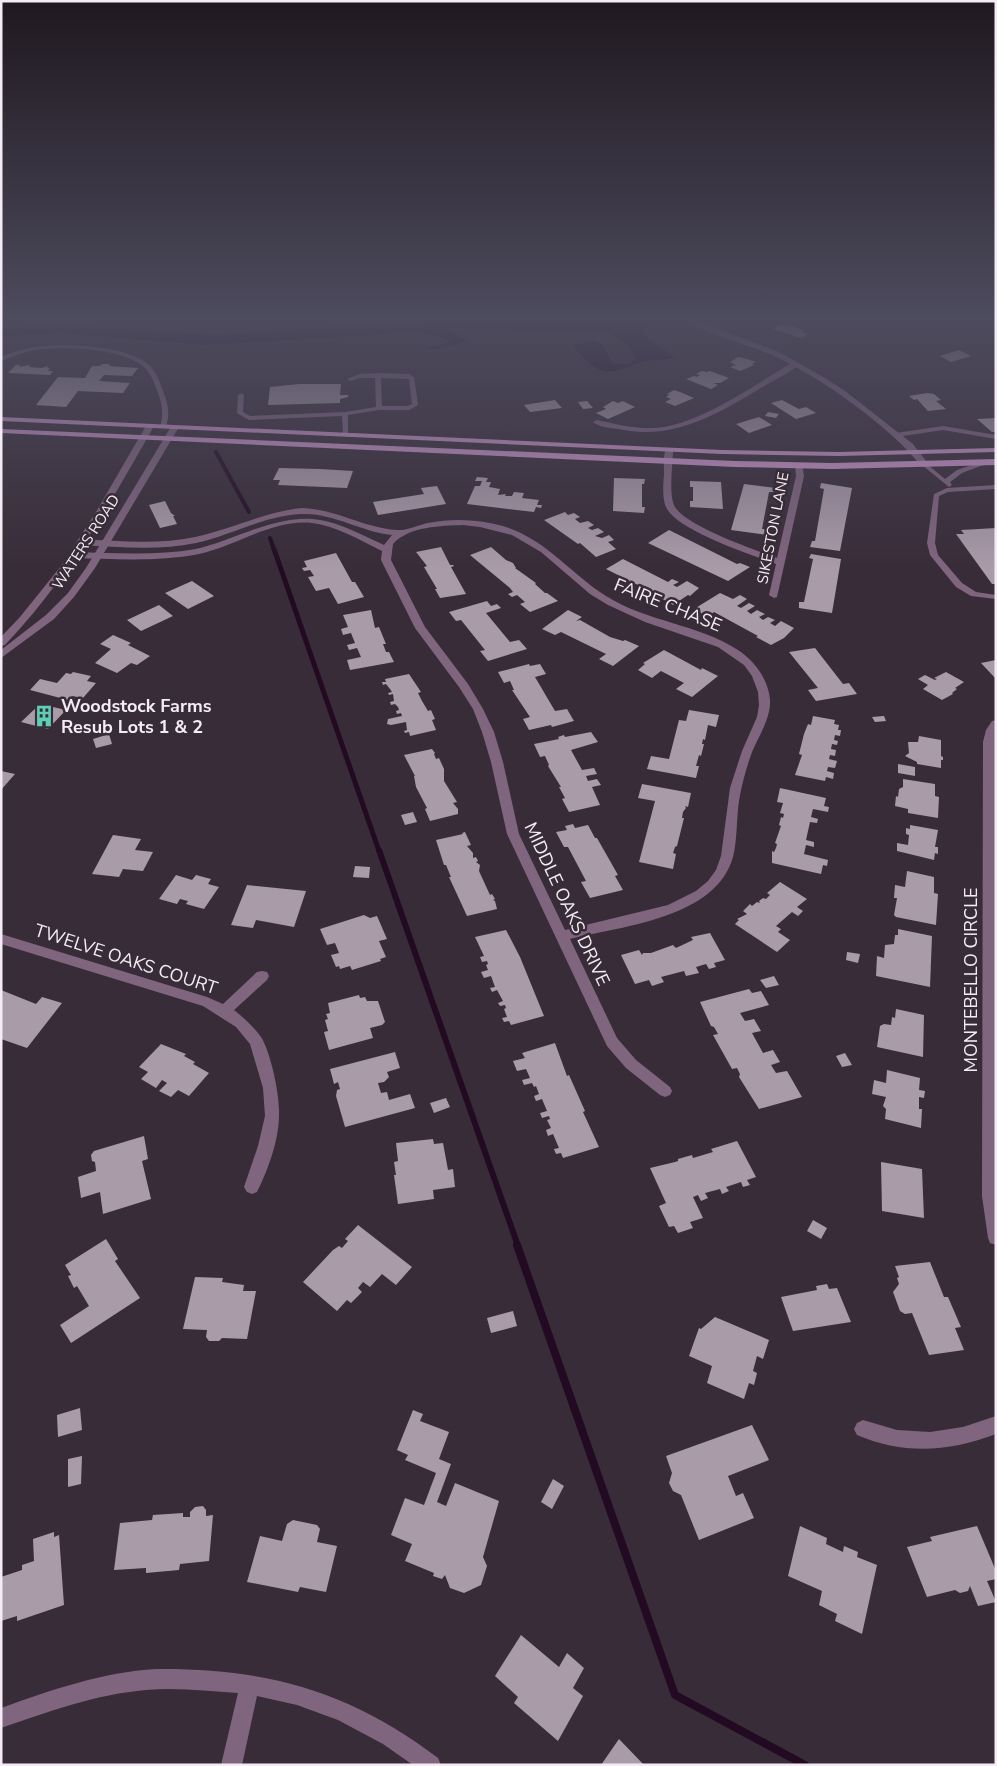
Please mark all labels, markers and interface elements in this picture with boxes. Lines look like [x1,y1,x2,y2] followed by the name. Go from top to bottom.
[752,470,794,586] street label: SIKESTON LANE
[48,491,124,593] street label: WATERS ROAD
[611,573,725,637] street label: FAIRE CHASE
[61,694,212,739] place label: Woodstock Farms Resub Lots 1 & 2
[31,703,57,729] building icon: Woodstock Farms Resub Lots 1 & 2
[519,818,615,990] street label: MIDDLE OAKS DRIVE
[959,888,983,1072] street label: MONTEBELLO CIRCLE
[31,918,221,1000] street label: TWELVE OAKS COURT

